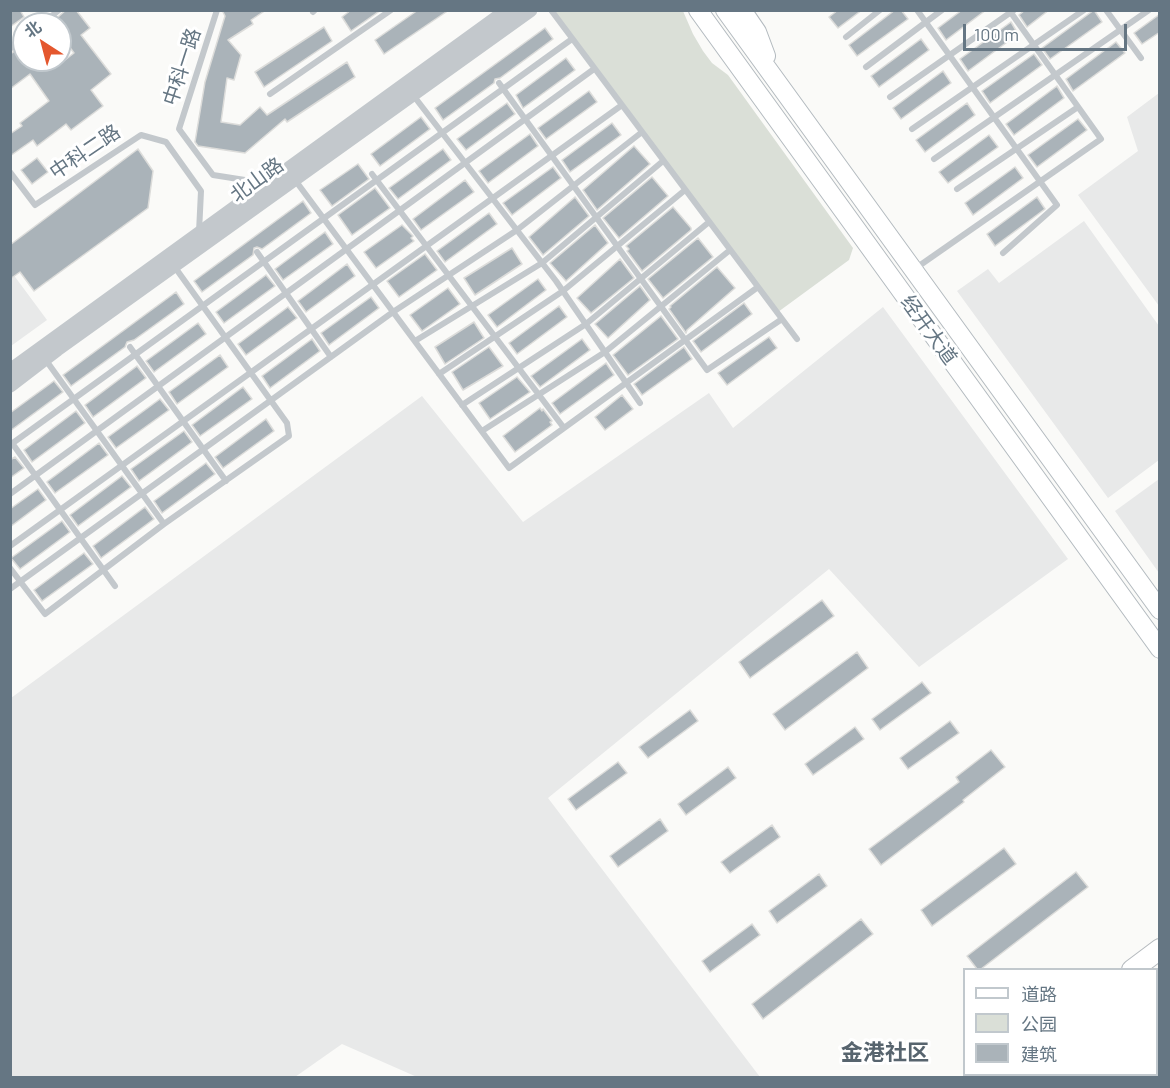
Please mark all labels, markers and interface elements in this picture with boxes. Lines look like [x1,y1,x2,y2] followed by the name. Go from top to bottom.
[12,12,72,72] north arrow
[966,12,1130,50] scale bar
[20,16,44,41] text: 北
[974,23,1019,45] text: 100 m
[158,25,206,109] street label: 中科一路
[45,120,125,184] street label: 中科二路
[226,153,288,207] street label: 北山路
[896,291,962,369] street label: 经开大道
[963,968,1158,1076] legend
[1021,983,1057,1005] text: 道路
[1021,1013,1057,1035] text: 公园
[841,1040,929,1066] district label: 金港社区
[1021,1043,1057,1065] text: 建筑

